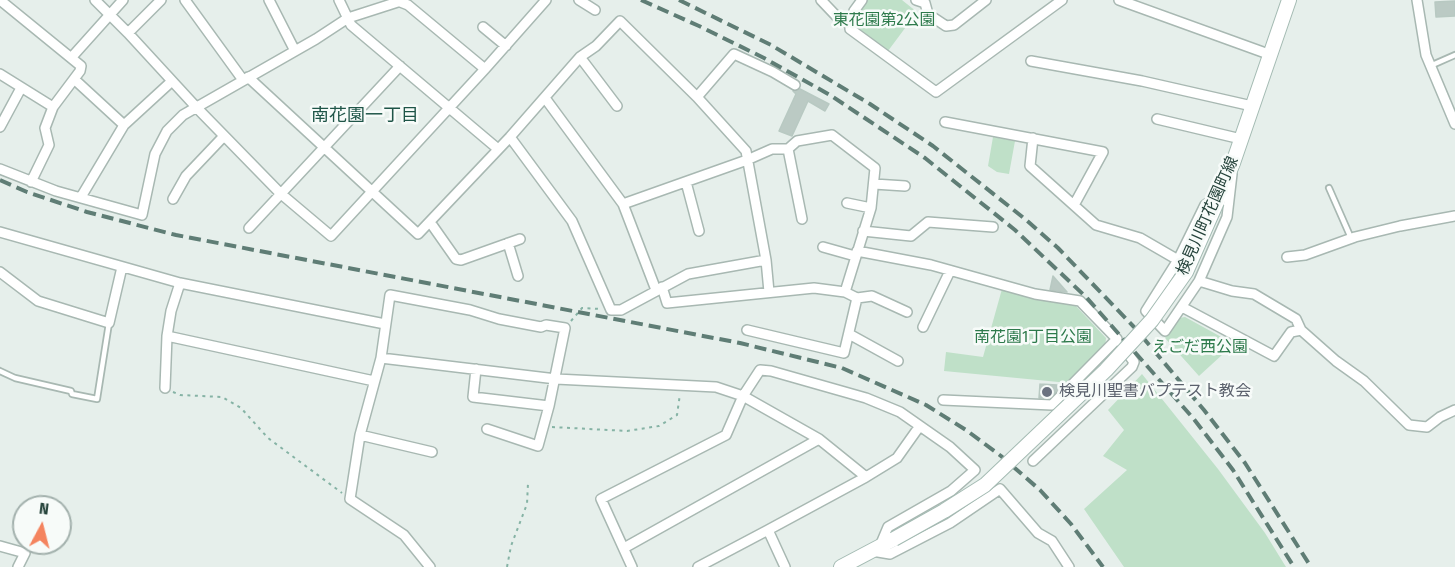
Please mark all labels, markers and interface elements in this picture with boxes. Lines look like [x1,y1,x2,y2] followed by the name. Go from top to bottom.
[832,11,936,31] park label: 東花園第2公園
[311,105,419,127] district label: 南花園一丁目
[1173,154,1243,278] street label: 検見川町花園町線
[974,328,1092,348] park label: 南花園1丁目公園
[1152,338,1248,358] park label: えごだ西公園
[1059,382,1251,402] place label: 検見川聖書バプテスト教会
[1040,385,1054,399] marker: 検見川聖書バプテスト教会
[12,495,72,555] north arrow
[38,499,50,519] text: N

